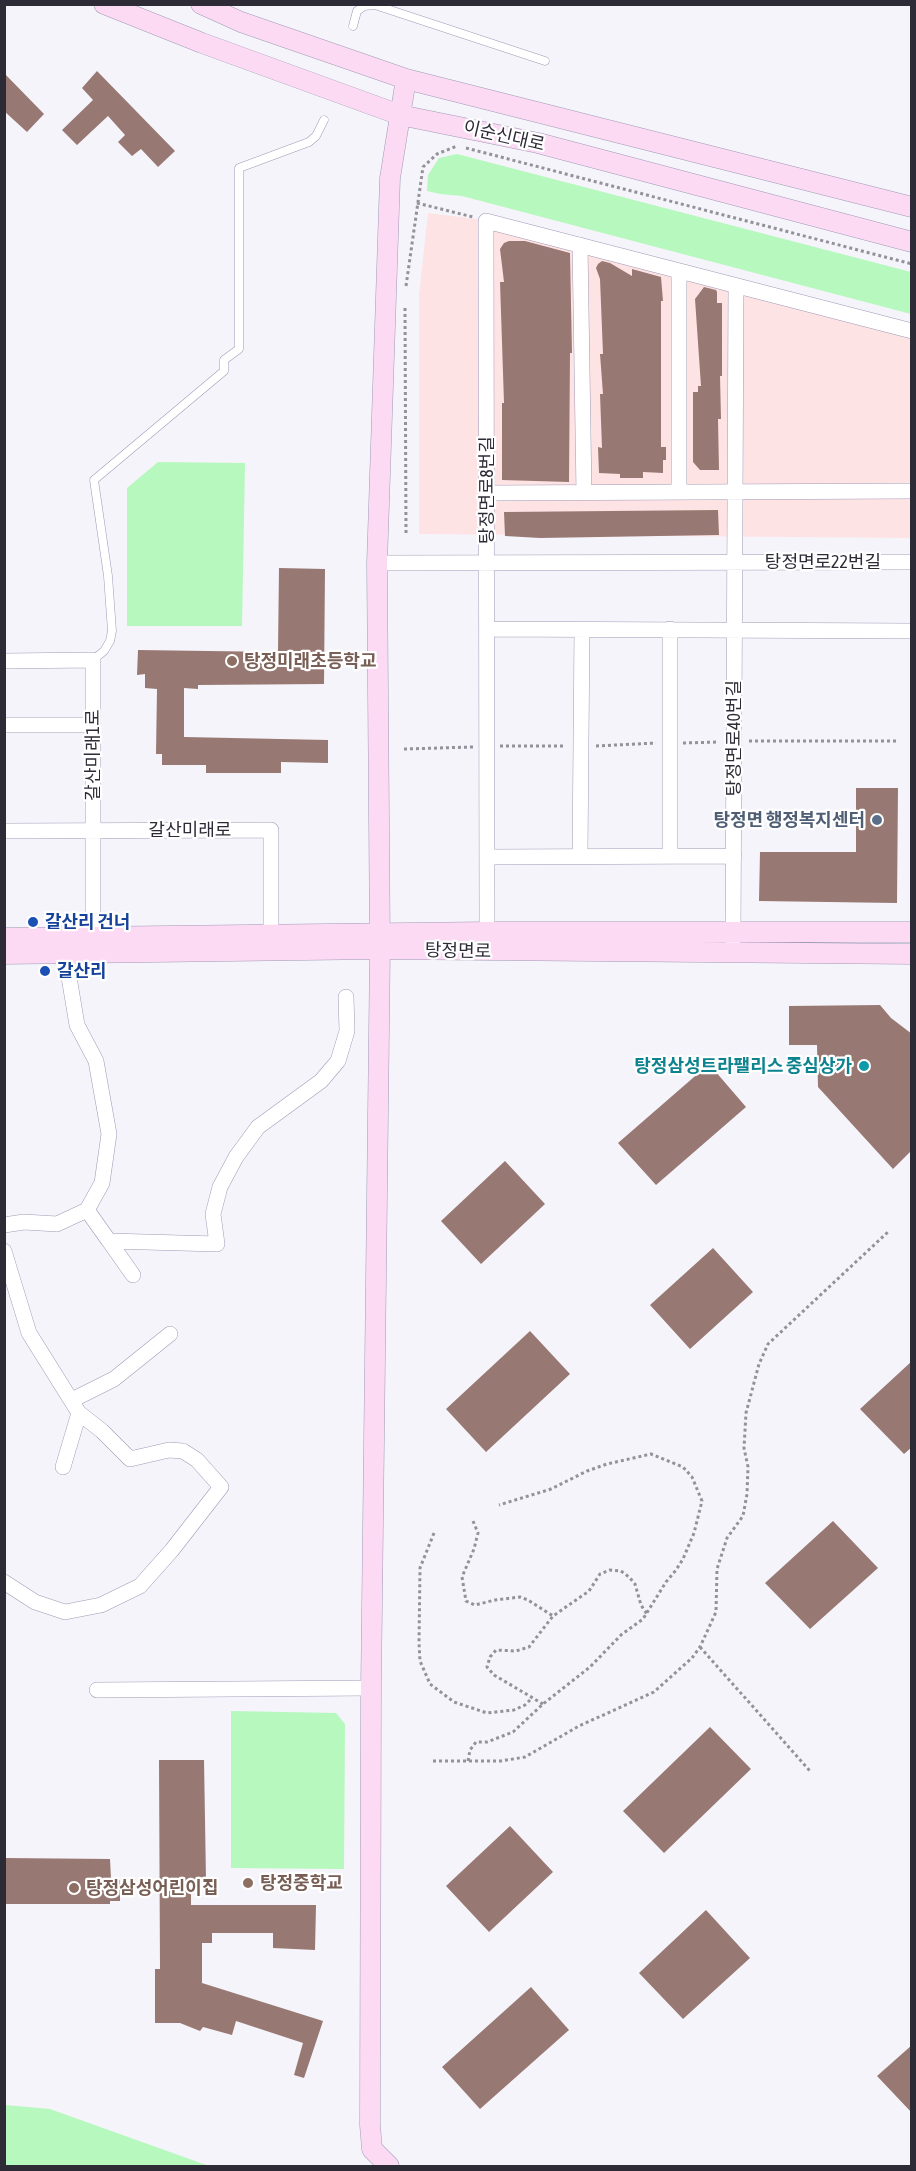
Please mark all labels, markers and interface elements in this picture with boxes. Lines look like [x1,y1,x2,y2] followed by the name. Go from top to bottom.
[461,116,547,156] street label: 이순신대로
[476,436,498,544] street label: 탕정면로8번길
[765,551,881,573] street label: 탕정면로22번길
[244,650,376,672] place label: 탕정미래초등학교
[225,654,239,668] marker: 탕정미래초등학교
[723,680,745,796] street label: 탕정면로40번길
[82,709,104,801] street label: 갈산미래1로
[713,809,865,831] place label: 탕정면 행정복지센터
[870,813,884,827] marker: 탕정면 행정복지센터
[149,819,231,841] street label: 갈산미래로
[45,911,130,933] place label: 갈산리 건너
[26,915,40,929] marker: 갈산리 건너
[425,940,491,962] street label: 탕정면로
[57,960,107,982] place label: 갈산리
[38,964,52,978] marker: 갈산리
[634,1055,852,1077] place label: 탕정삼성트라팰리스 중심상가
[857,1059,871,1073] marker: 탕정삼성트라팰리스 중심상가
[260,1872,343,1894] place label: 탕정중학교
[241,1876,255,1890] marker: 탕정중학교
[86,1877,218,1899] place label: 탕정삼성어린이집
[67,1881,81,1895] marker: 탕정삼성어린이집

